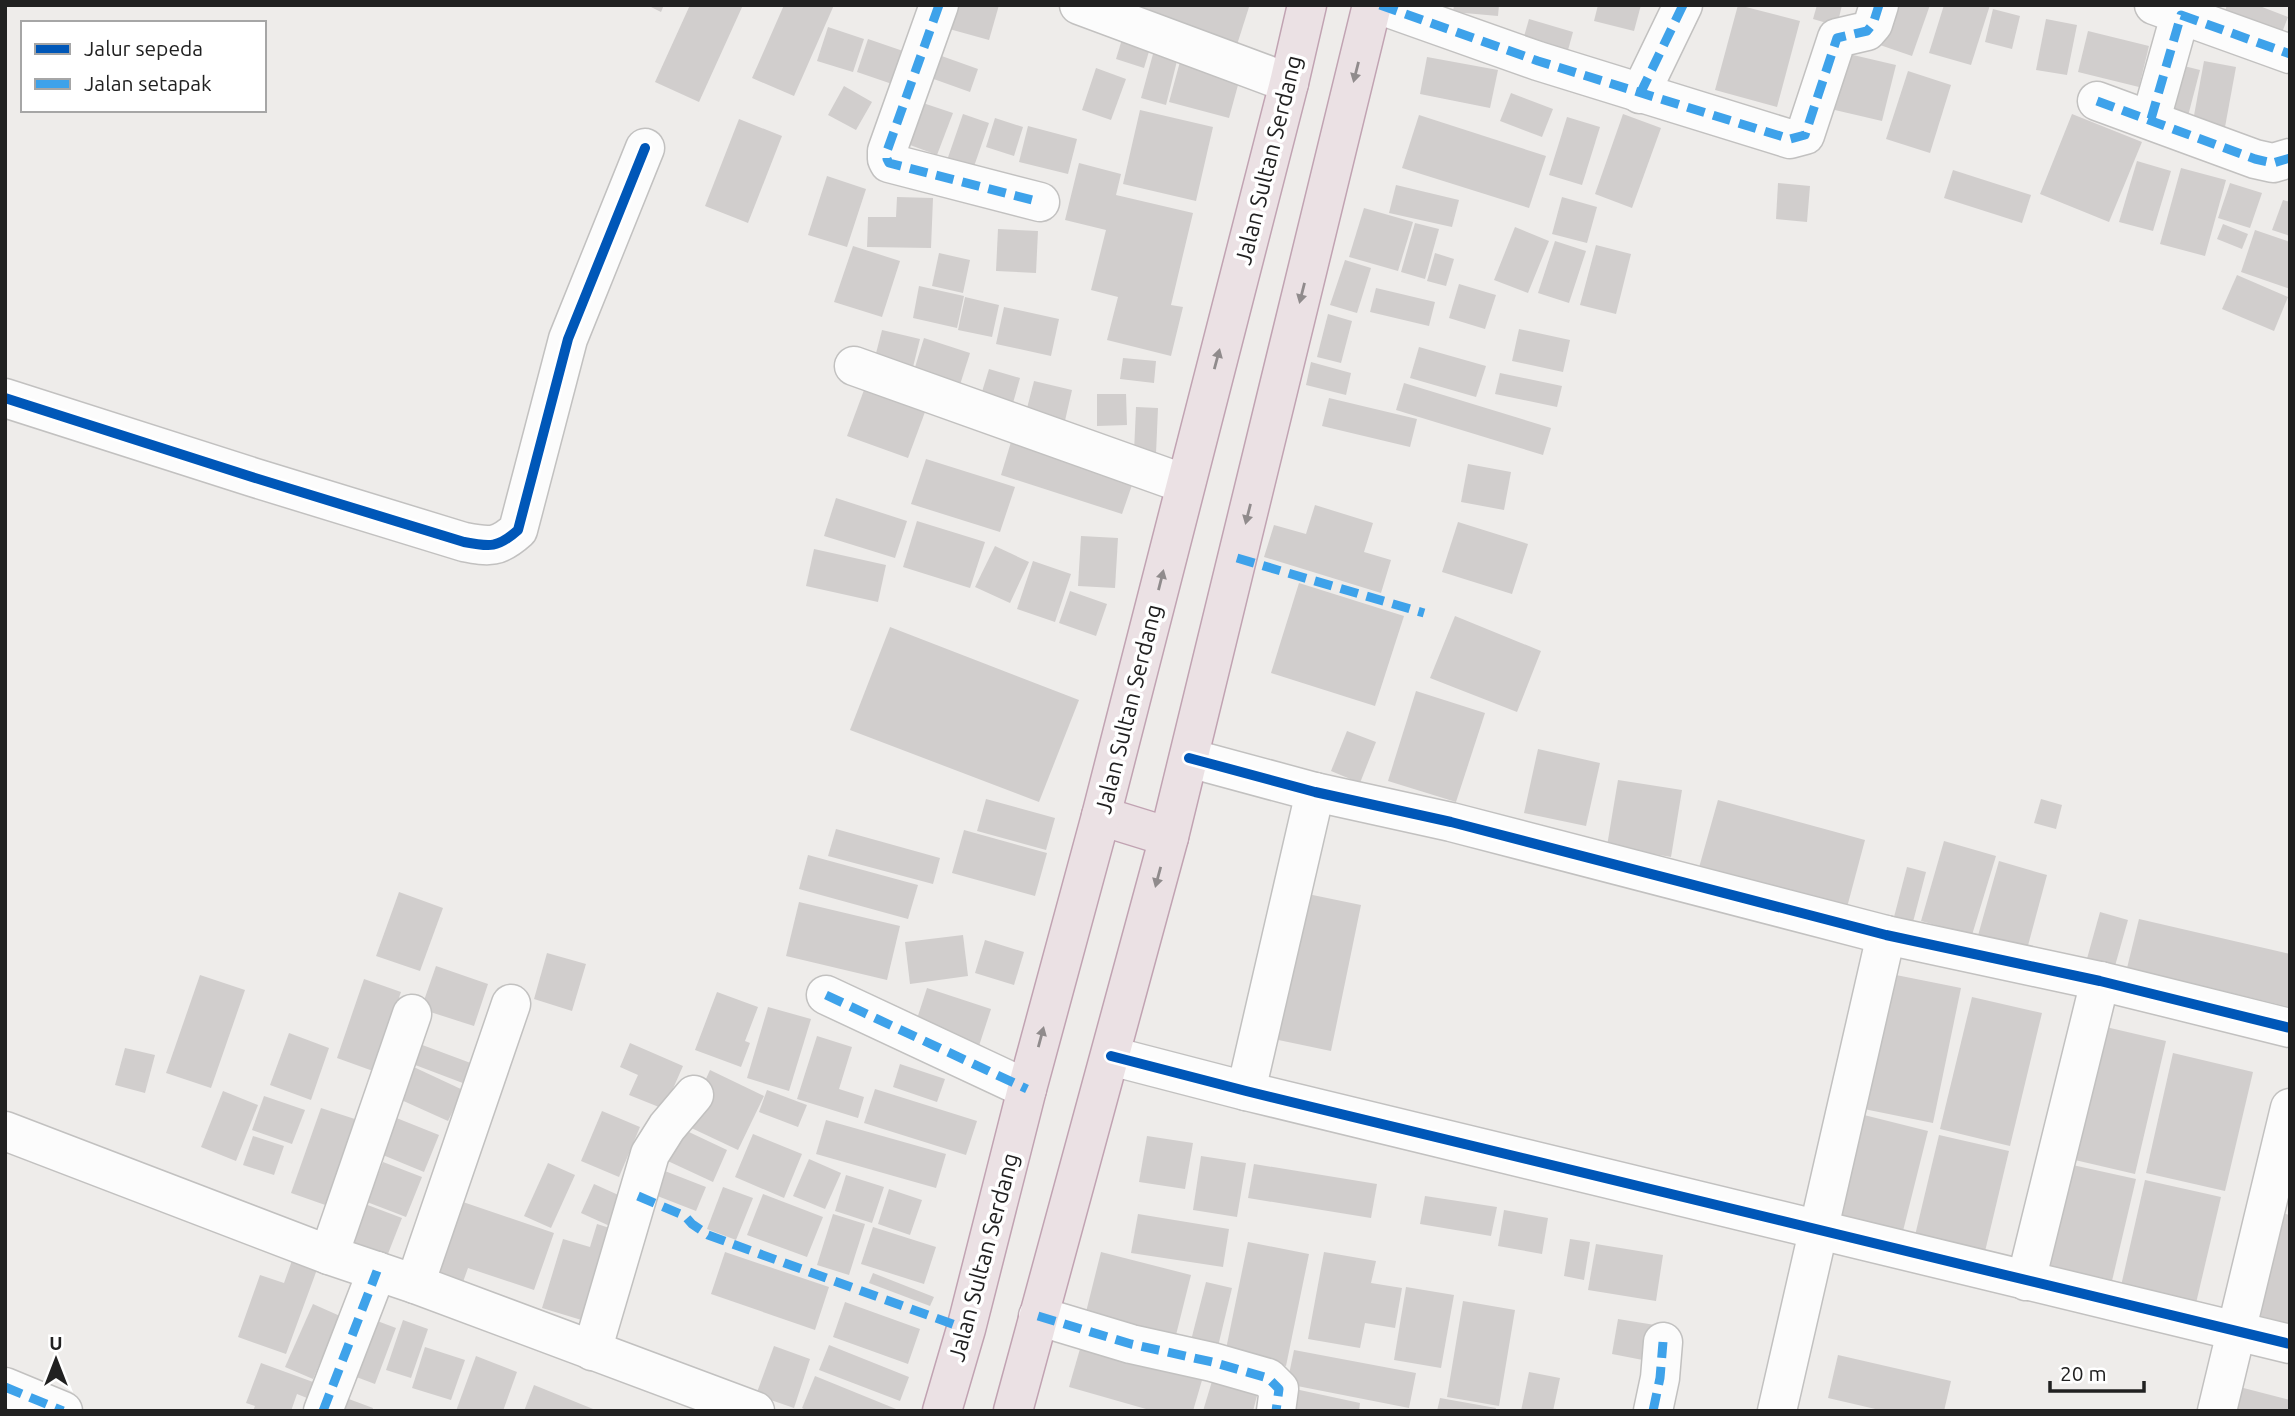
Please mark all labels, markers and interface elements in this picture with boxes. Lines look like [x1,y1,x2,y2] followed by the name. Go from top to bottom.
[21,21,266,112] legend
[84,36,203,60] text: Jalur sepeda
[1230,53,1306,267] street label: Jalan Sultan Serdang
[1350,61,1361,83] one-way arrow
[84,71,212,95] text: Jalan setapak
[1296,282,1307,304] one-way arrow
[1212,348,1223,370] one-way arrow
[1242,503,1253,525] one-way arrow
[1156,569,1167,591] one-way arrow
[1090,602,1166,816] street label: Jalan Sultan Serdang
[1152,866,1163,888] one-way arrow
[1036,1026,1047,1048] one-way arrow
[943,1150,1023,1364] street label: Jalan Sultan Serdang
[21,1325,91,1395] north arrow
[49,1332,63,1354] text: U
[2050,1350,2144,1394] scale bar
[2060,1361,2107,1385] text: 20 m

